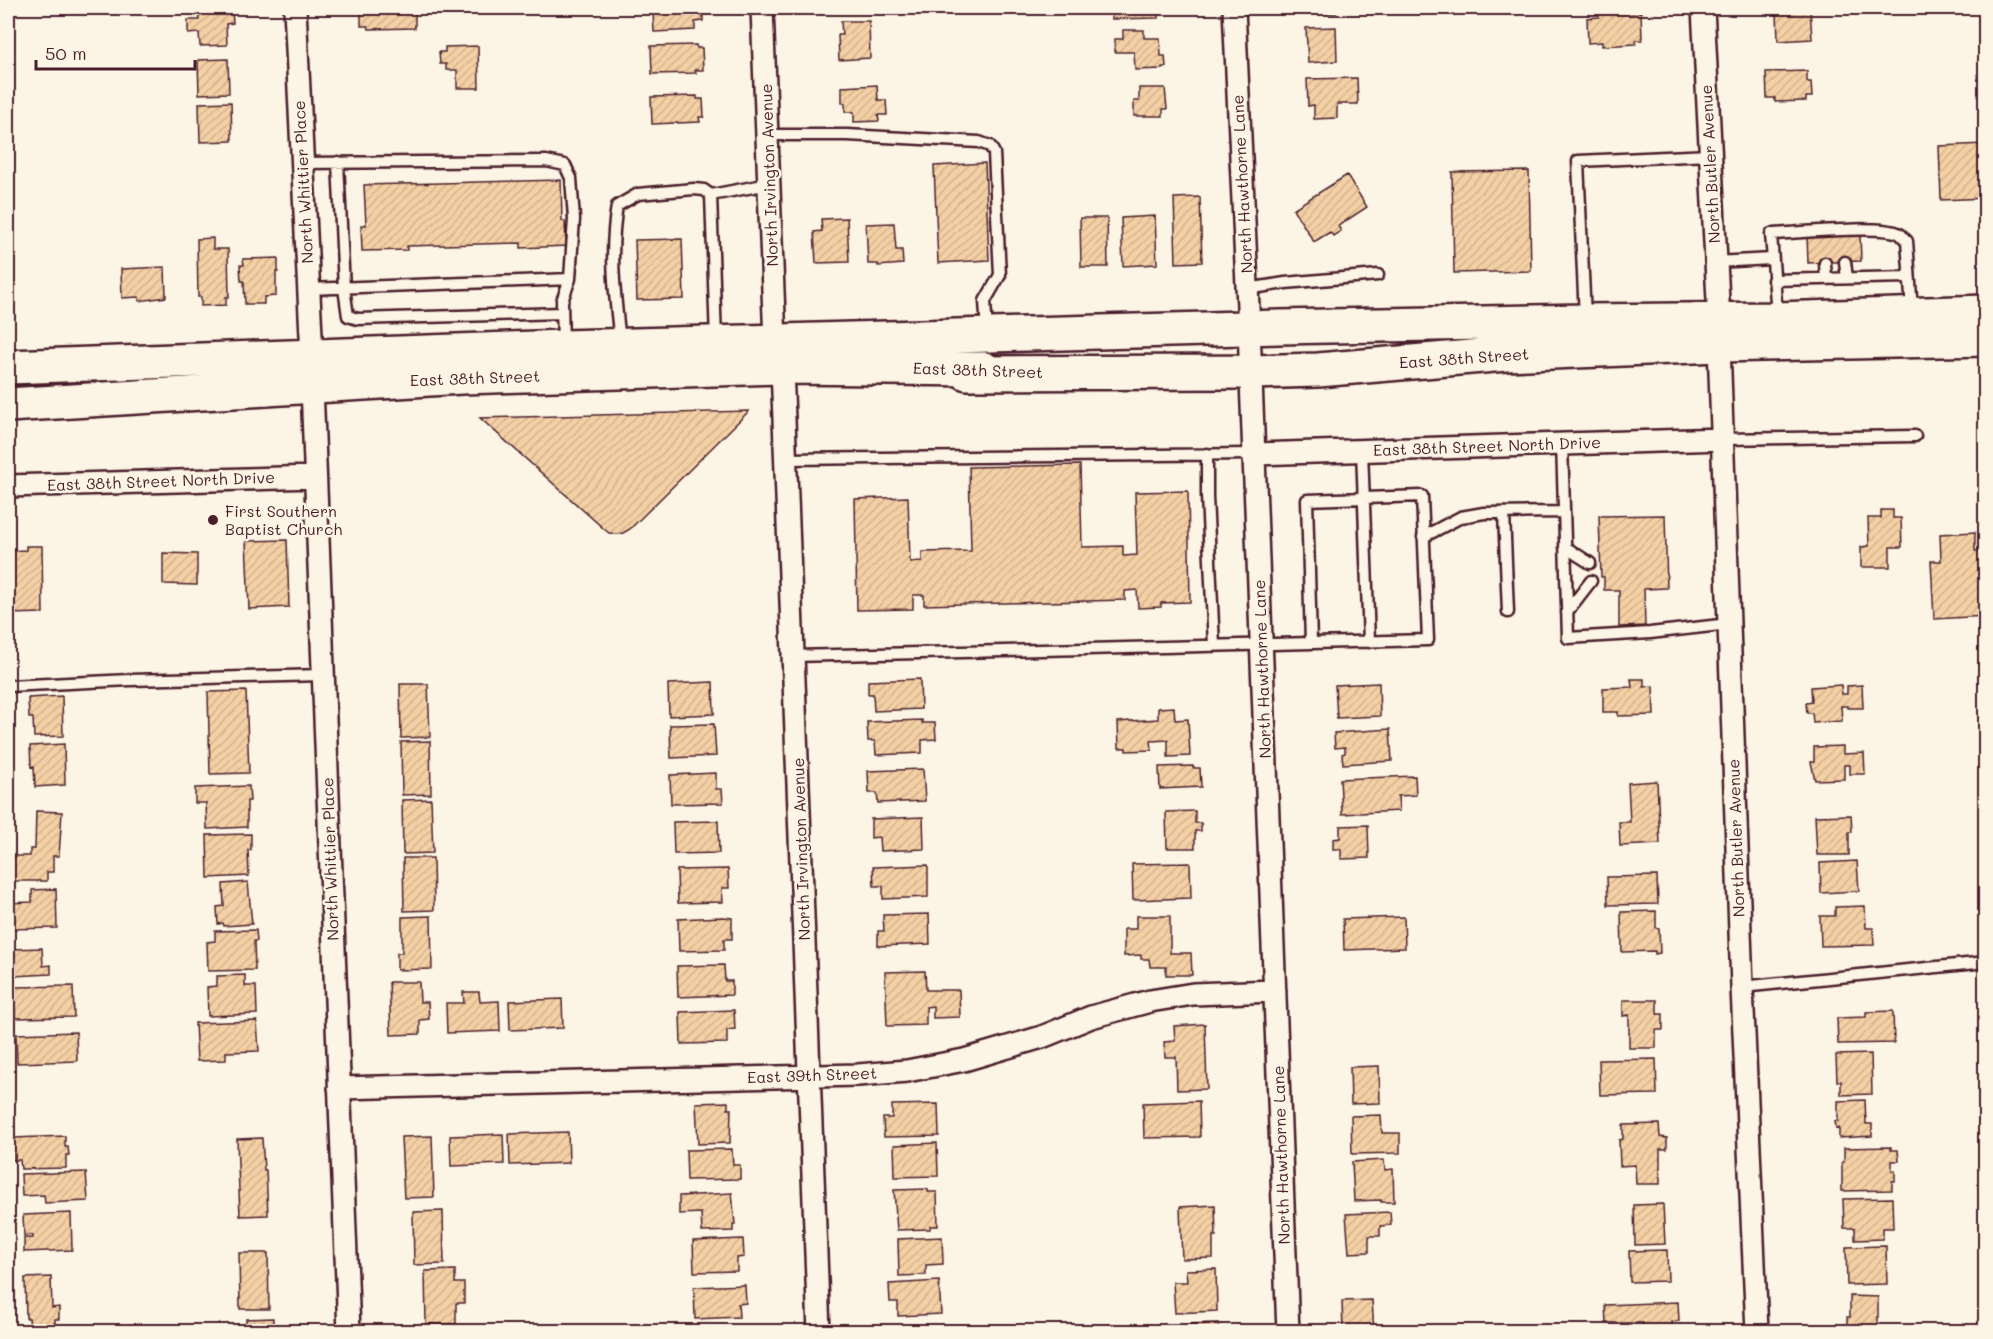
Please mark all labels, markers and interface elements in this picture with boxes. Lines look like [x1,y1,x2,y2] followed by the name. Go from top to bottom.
[36,33,195,71] scale bar
[45,41,87,65] text: 50 m
[755,83,782,267] street label: North Irvington Avenue
[1695,84,1724,244] street label: North Butler Avenue
[1226,94,1257,274] street label: North Hawthorne Lane
[288,100,317,264] street label: North Whittier Place
[1398,342,1530,373] street label: East 38th Street
[913,357,1043,382] street label: East 38th Street
[410,365,540,390] street label: East 38th Street
[1373,431,1601,460] street label: East 38th Street North Drive
[47,466,275,495] street label: East 38th Street North Drive
[225,500,342,539] place label: First Southern Baptist Church
[206,513,220,527] marker: First Southern Baptist Church
[1248,579,1275,759] street label: North Hawthorne Lane
[787,757,814,941] street label: North Irvington Avenue
[1722,758,1749,918] street label: North Butler Avenue
[316,777,343,941] street label: North Whittier Place
[747,1062,877,1087] street label: East 39th Street
[1267,1065,1294,1245] street label: North Hawthorne Lane

